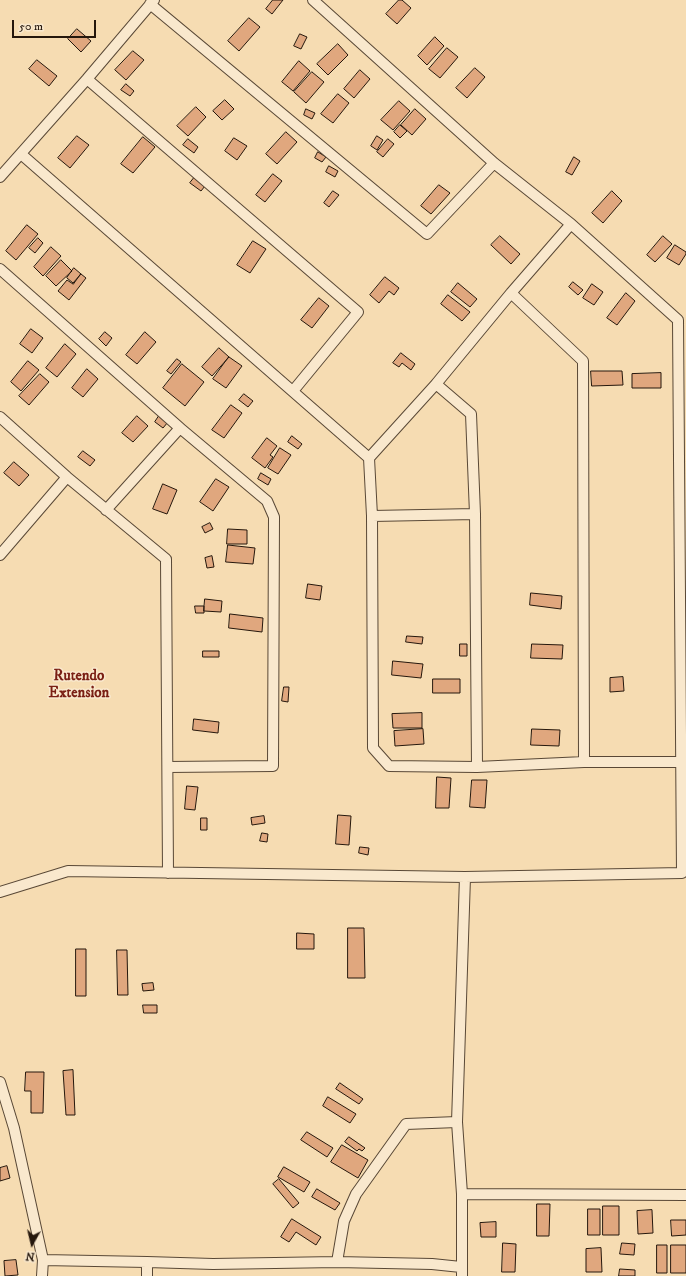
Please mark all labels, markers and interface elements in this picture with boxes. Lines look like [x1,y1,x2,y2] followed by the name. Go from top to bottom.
[14,12,98,38] scale bar
[19,19,43,34] text: 50 m
[49,668,109,703] district label: Rutendo Extension
[12,1224,52,1264] north arrow
[25,1248,36,1263] text: N

